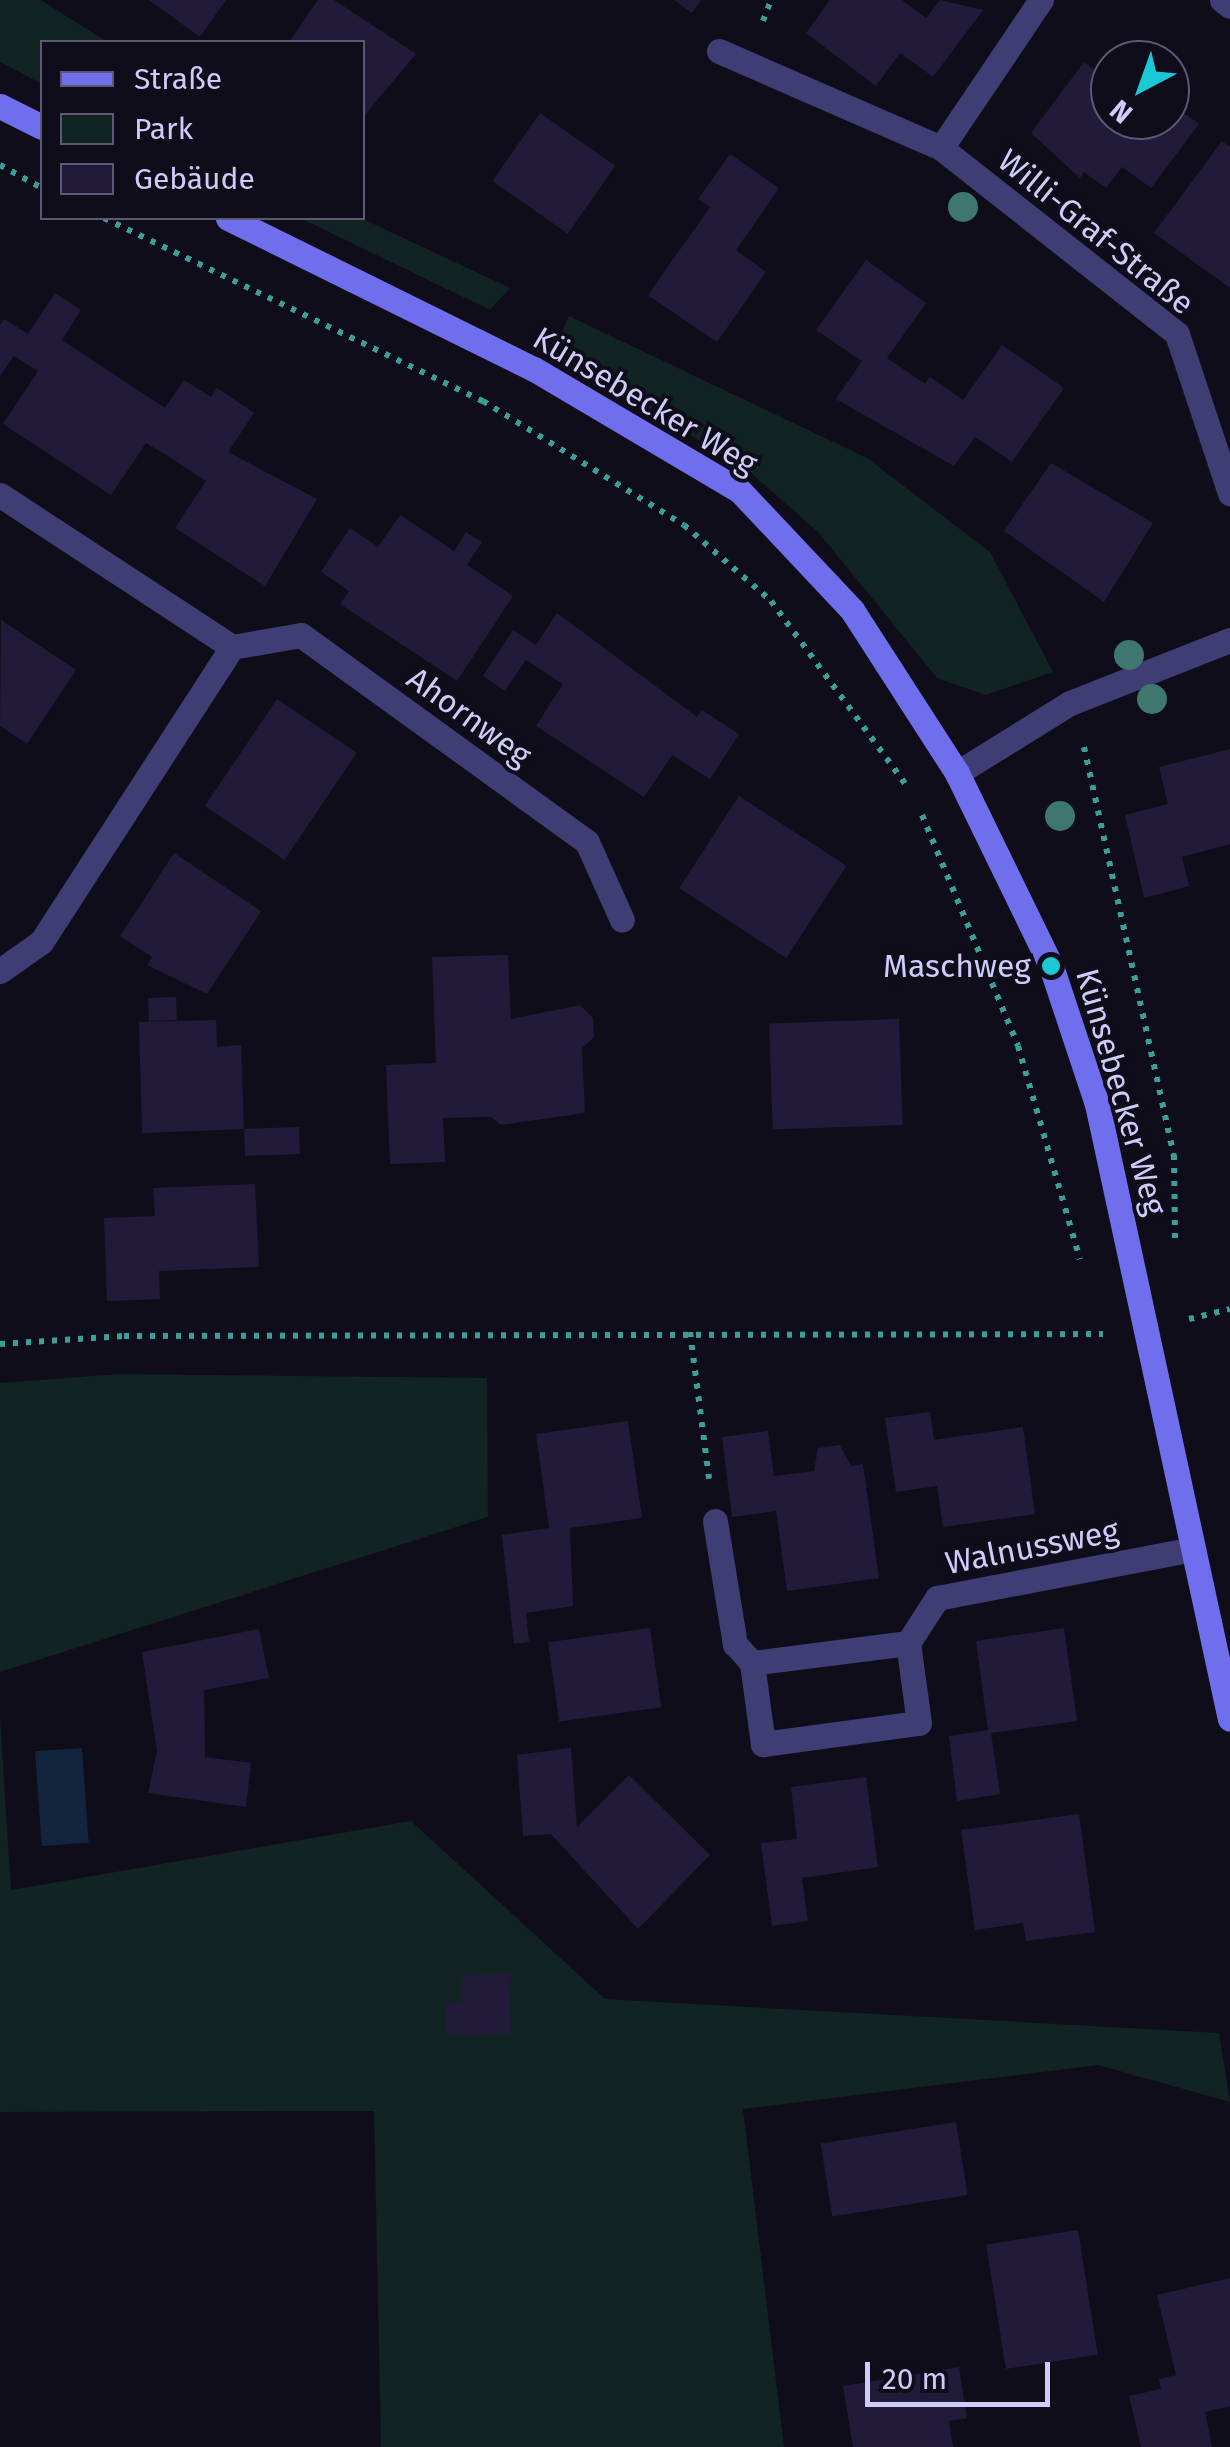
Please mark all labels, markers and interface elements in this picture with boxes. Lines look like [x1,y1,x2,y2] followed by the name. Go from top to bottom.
[40,40,365,220] legend
[1090,40,1190,140] north arrow
[134,61,222,97] text: Straße
[1103,93,1139,130] text: N
[134,111,193,147] text: Park
[990,141,1202,323] street label: Willi-Graf-Straße
[134,161,255,197] text: Gebäude
[526,319,764,483] street label: Künsebecker Weg
[400,659,538,775] street label: Ahornweg
[883,947,1031,985] place label: Maschweg
[1040,955,1062,977] marker: Maschweg
[1067,964,1175,1220] street label: Künsebecker Weg
[942,1511,1122,1583] street label: Walnussweg
[870,2342,1055,2404] scale bar
[882,2361,947,2397] text: 20 m

